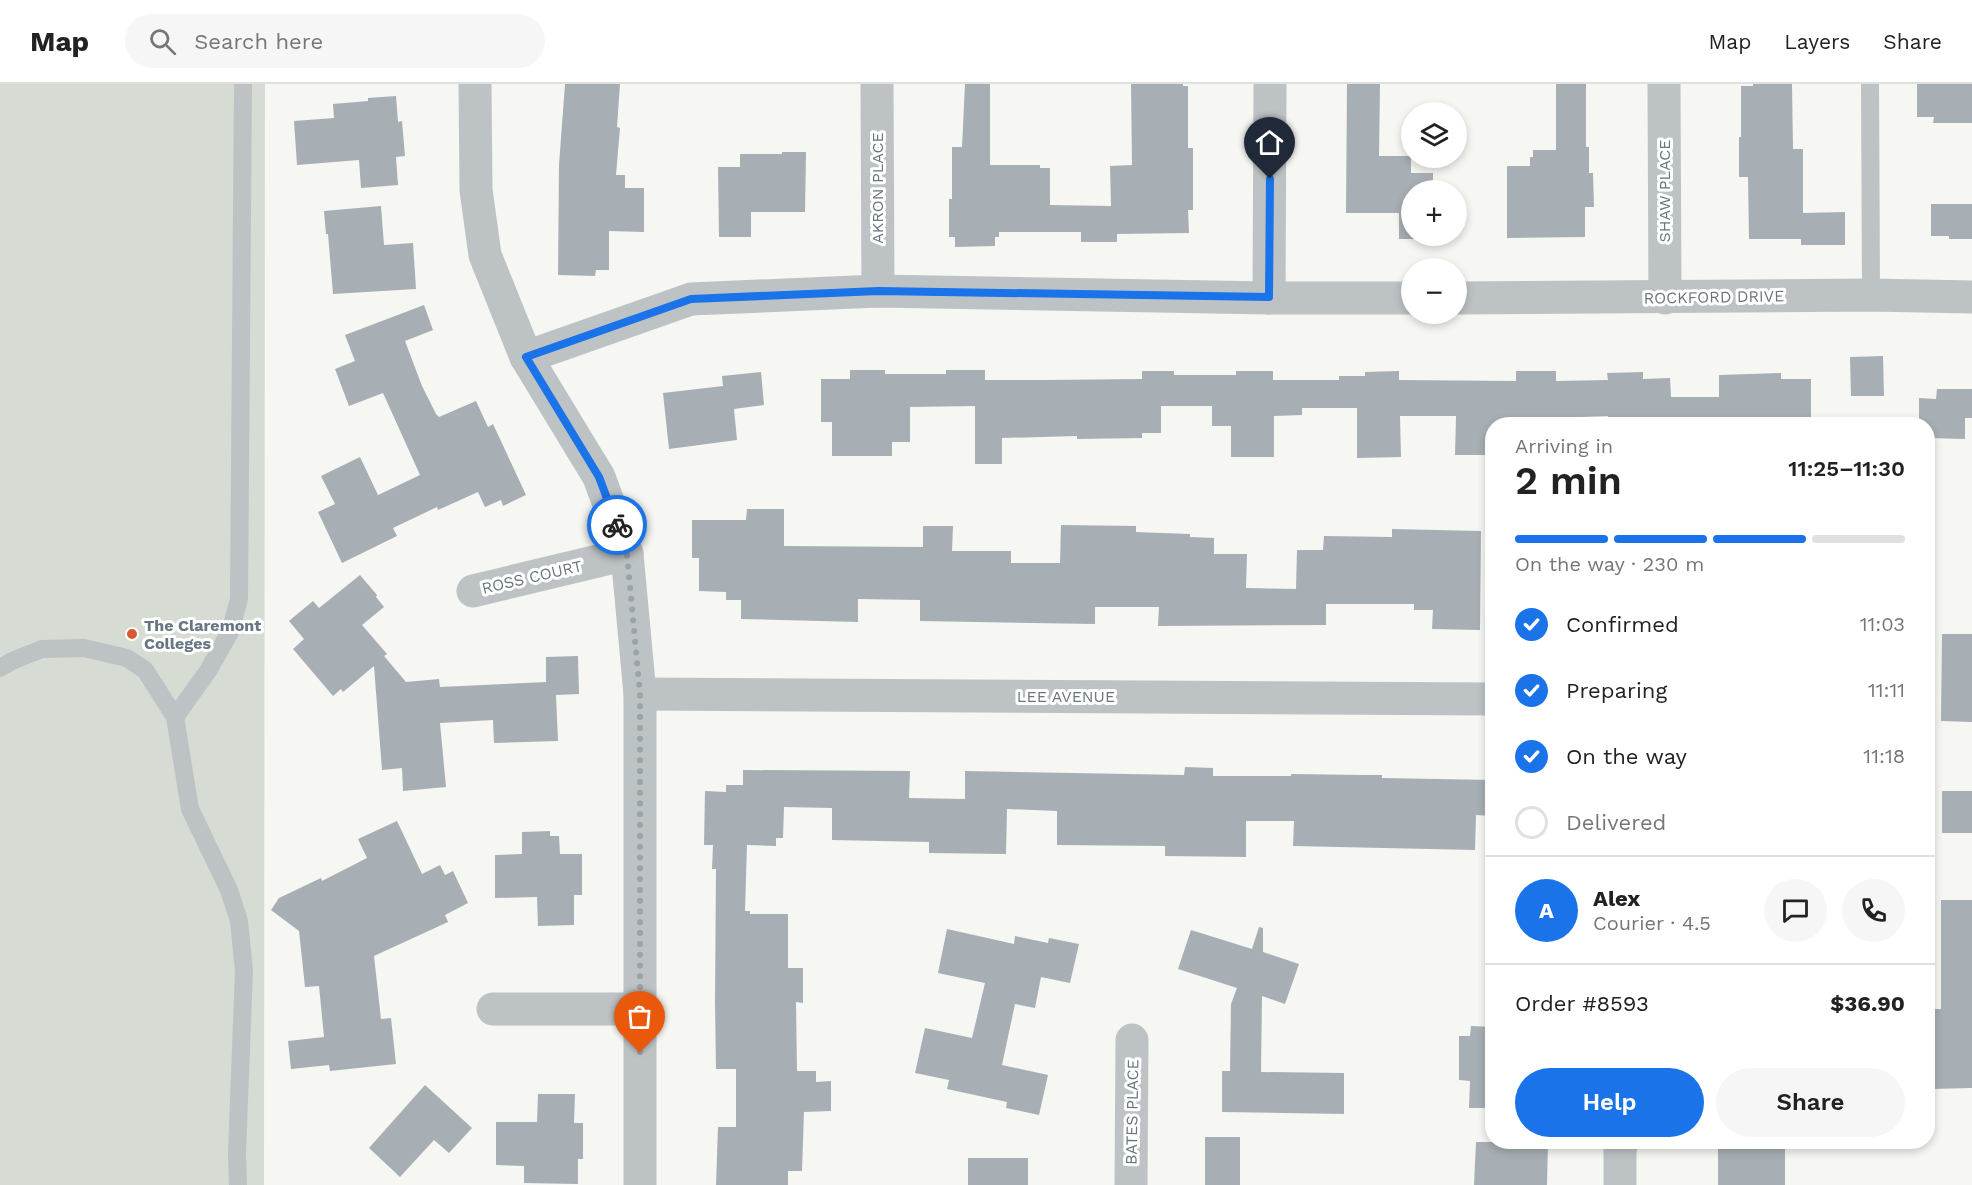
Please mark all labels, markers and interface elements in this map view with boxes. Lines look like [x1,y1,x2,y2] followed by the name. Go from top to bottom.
[125,14,545,68] search box
[30,25,89,58] text: Map
[146,25,179,58] icon: search
[194,29,323,54] text: Search here
[1708,29,1751,54] text: Map
[1784,29,1850,54] text: Layers
[1883,29,1942,54] text: Share
[1401,102,1467,324] map controls
[1401,102,1467,168] button: layers
[1244,117,1295,179] pin
[1253,126,1286,159] icon: home
[868,132,887,244] street label: AKRON PLACE
[1655,139,1674,243] street label: SHAW PLACE
[1401,180,1467,246] button: +
[1401,258,1467,324] button: −
[1644,286,1784,308] street label: ROCKFORD DRIVE
[1515,434,1613,458] text: Arriving in
[1788,456,1905,481] text: 11:25–11:30
[1515,458,1622,503] text: 2 min
[587,495,647,555] courier
[601,509,634,542] icon: bike
[1515,552,1704,576] text: On the way · 230 m
[480,556,585,598] street label: ROSS COURT
[1515,608,1548,641] icon: check
[1566,612,1679,637] text: Confirmed
[1860,612,1905,636] text: 11:03
[144,616,261,653] place label: The Claremont Colleges
[125,627,139,641] marker: The Claremont Colleges
[1515,674,1548,707] icon: check
[1566,678,1667,703] text: Preparing
[1868,678,1905,702] text: 11:11
[1017,687,1115,706] street label: LEE AVENUE
[1515,740,1548,773] icon: check
[1566,744,1687,769] text: On the way
[1863,744,1905,768] text: 11:18
[1566,810,1666,835] text: Delivered
[1764,879,1827,942] button: chat
[1842,879,1905,942] button: phone
[1593,886,1640,911] text: Alex
[1539,898,1554,923] text: A
[1593,911,1711,935] text: Courier · 4.5
[614,991,665,1053] pin
[1515,991,1649,1016] text: Order #8593
[1830,991,1905,1016] text: $36.90
[623,1000,656,1033] icon: bag
[1122,1059,1142,1165] street label: BATES PLACE
[1515,1068,1704,1137] button: Help
[1716,1068,1905,1137] button: Share

